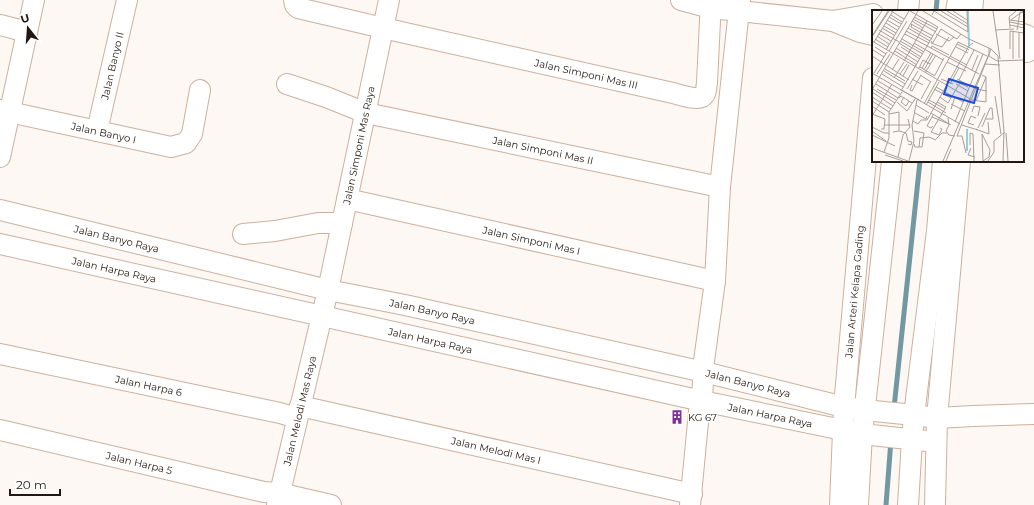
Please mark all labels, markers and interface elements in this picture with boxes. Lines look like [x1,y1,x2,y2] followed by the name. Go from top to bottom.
[8,8,48,48] north arrow
[19,10,31,26] text: U
[872,10,1024,162] inset map
[98,31,127,102] street label: Jalan Banyo II
[532,56,639,92] street label: Jalan Simponi Mas III
[340,85,378,207] street label: Jalan Simponi Mas Raya
[69,119,137,146] street label: Jalan Banyo I
[490,133,594,167] street label: Jalan Simponi Mas II
[72,222,160,256] street label: Jalan Banyo Raya
[480,223,581,258] street label: Jalan Simponi Mas I
[842,225,867,359] street label: Jalan Arteri Kelapa Gading
[70,254,158,286] street label: Jalan Harpa Raya
[387,296,476,327] street label: Jalan Banyo Raya
[386,325,474,356] street label: Jalan Harpa Raya
[280,354,319,468] street label: Jalan Melodi Mas Raya
[703,366,792,400] street label: Jalan Banyo Raya
[113,372,183,399] street label: Jalan Harpa 6
[726,400,814,431] street label: Jalan Harpa Raya
[669,409,685,425] building icon: KG 67
[688,411,717,424] place label: KG 67
[449,434,542,467] street label: Jalan Melodi Mas I
[104,449,174,477] street label: Jalan Harpa 5
[10,471,60,497] scale bar
[16,477,47,492] text: 20 m

